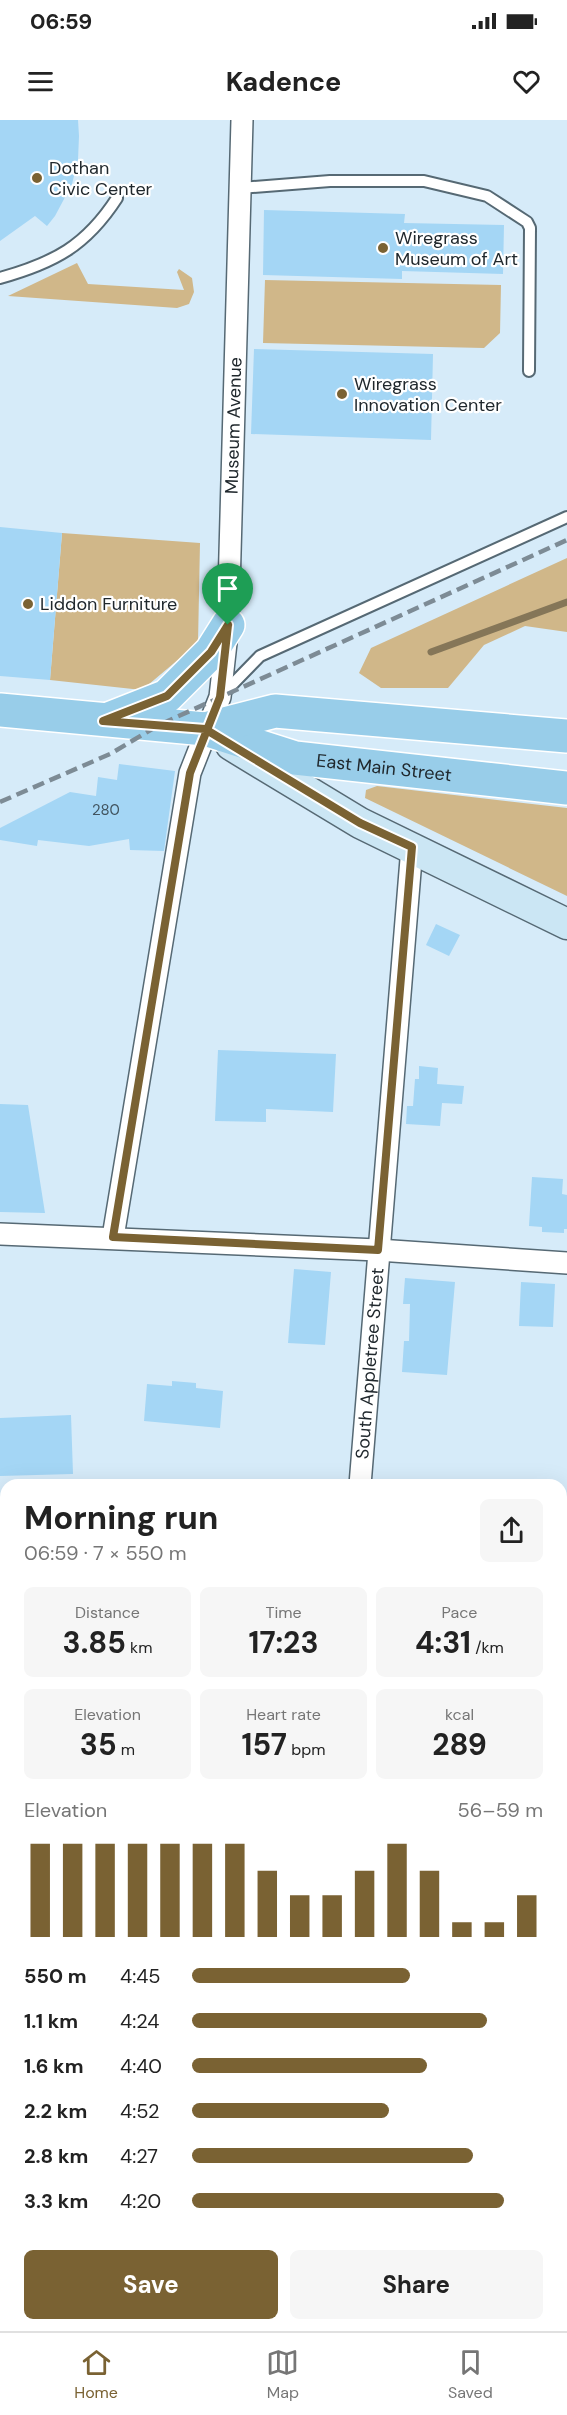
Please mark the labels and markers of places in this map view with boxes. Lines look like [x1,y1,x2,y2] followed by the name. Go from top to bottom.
[49,156,153,201] place label: Dothan Civic Center
[30,171,44,185] marker: Dothan Civic Center
[395,226,518,271] place label: Wiregrass Museum of Art
[376,241,390,255] marker: Wiregrass Museum of Art
[354,372,502,417] place label: Wiregrass Innovation Center
[335,387,349,401] marker: Wiregrass Innovation Center
[202,563,253,625] pin
[40,592,177,616] place label: Liddon Furniture
[21,597,35,611] marker: Liddon Furniture

